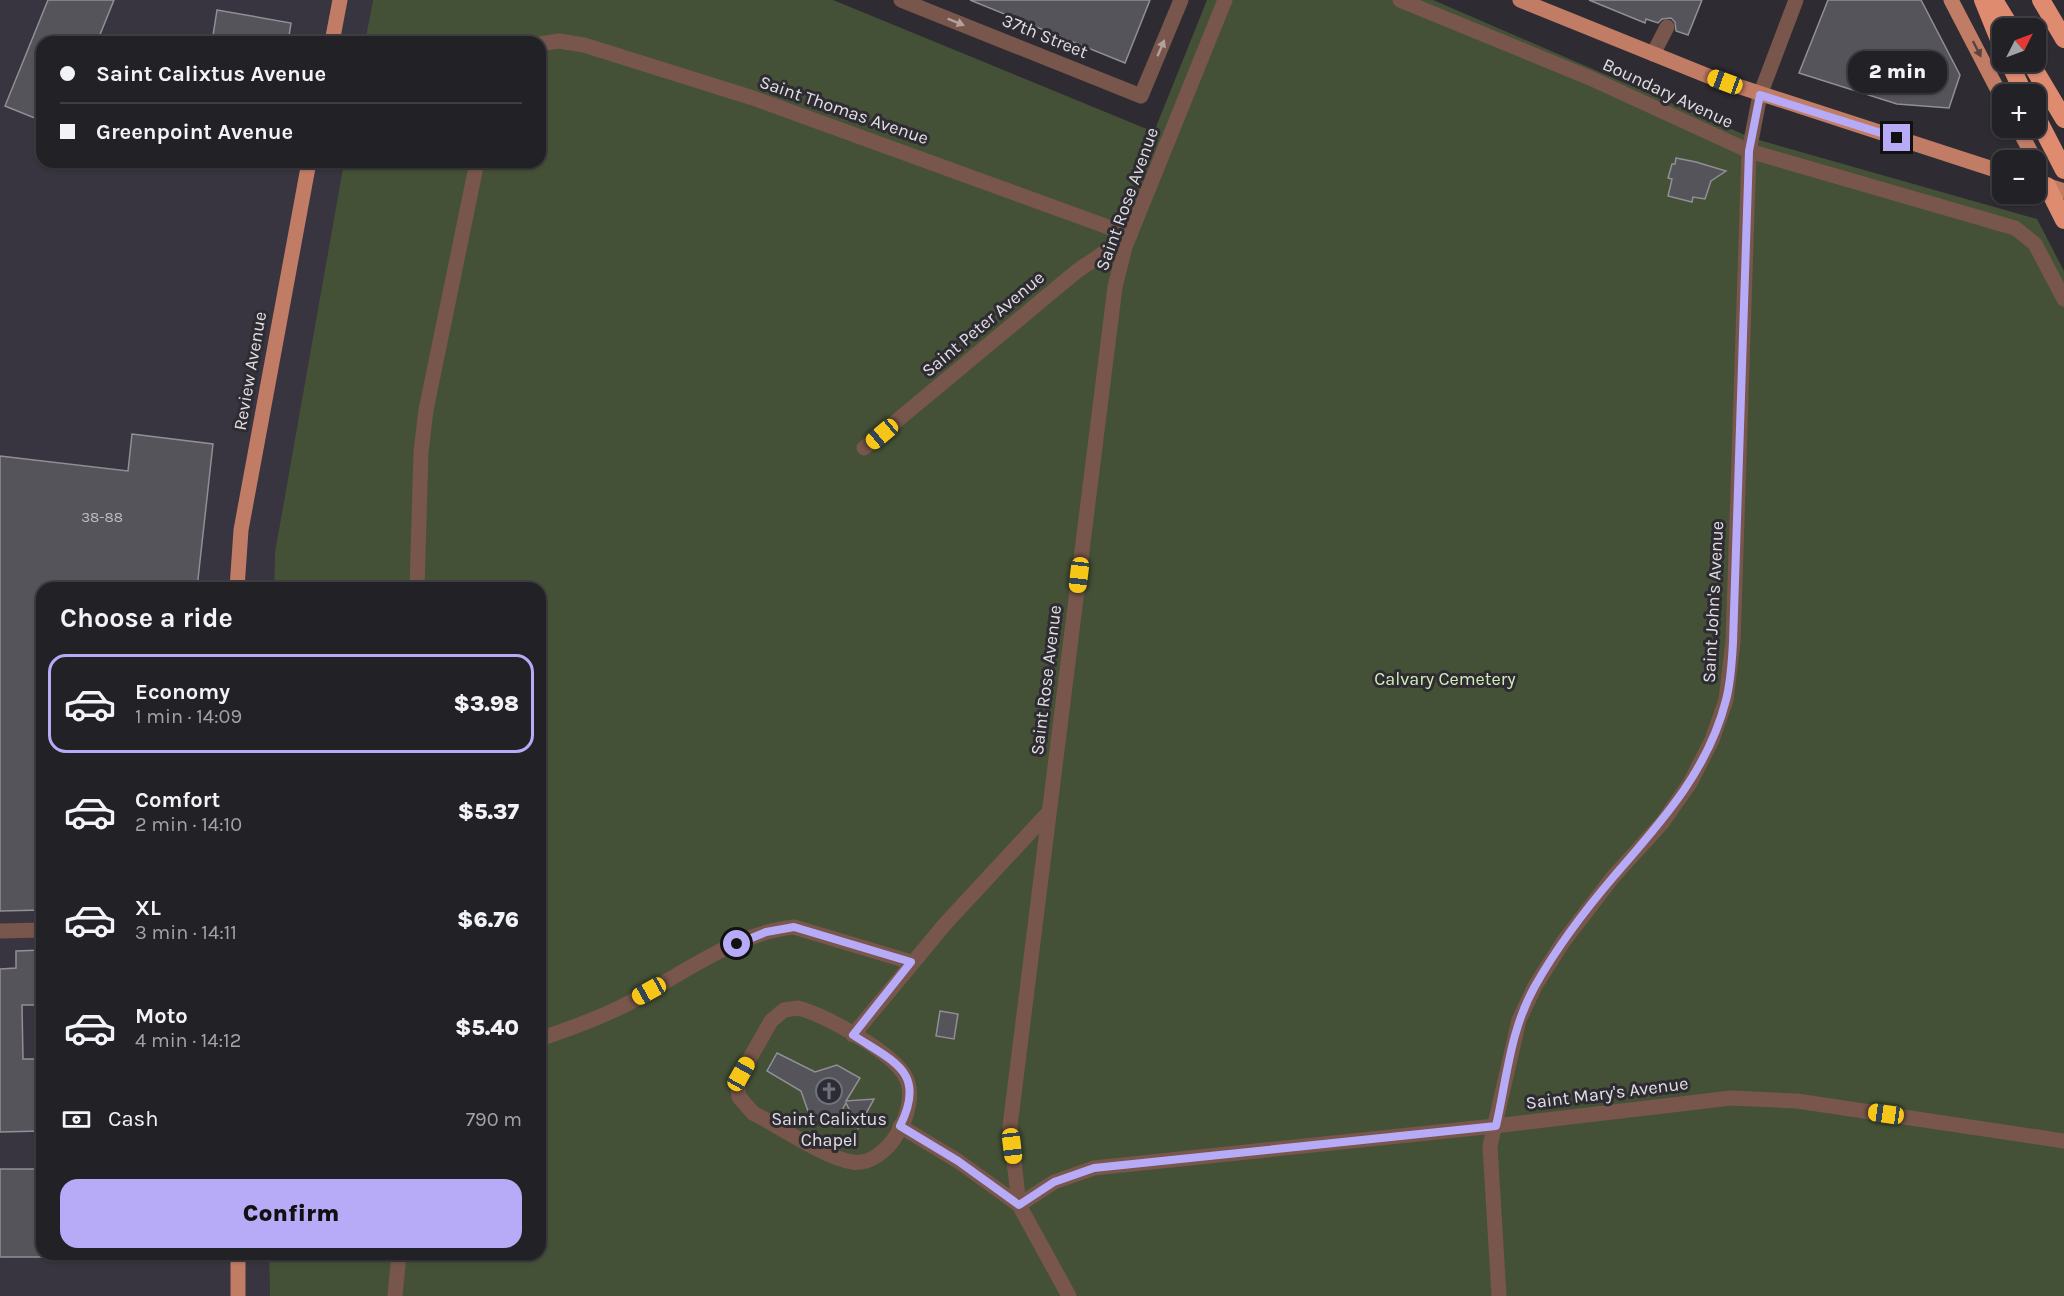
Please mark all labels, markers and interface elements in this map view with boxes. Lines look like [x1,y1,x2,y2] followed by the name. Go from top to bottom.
[999,9,1091,63] street label: 37th Street
[947,17,965,27] one-way arrow
[1992,18,2046,72] north arrow
[1992,18,2046,204] map controls
[1156,38,1166,56] one-way arrow
[1972,41,1982,58] one-way arrow
[1848,51,1946,93] callout: 2 min
[1599,53,1737,133] street label: Boundary Avenue
[1869,60,1926,83] text: 2 min
[96,61,326,87] text: Saint Calixtus Avenue
[1705,67,1745,97] car
[757,71,931,149] street label: Saint Thomas Avenue
[1992,84,2046,138] button: +
[96,119,293,145] text: Greenpoint Avenue
[1091,124,1163,274] street label: Saint Rose Avenue
[1883,124,1910,151] route end
[1992,150,2046,204] button: −
[917,266,1049,382] street label: Saint Peter Avenue
[229,310,271,432] street label: Review Avenue
[862,416,902,452] car
[81,508,123,526] house number: 38-88
[1698,520,1728,684] street label: Saint John's Avenue
[1068,556,1090,594] car
[60,602,233,634] text: Choose a ride
[1026,604,1066,756] street label: Saint Rose Avenue
[1374,668,1516,690] park label: Calvary Cemetery
[63,677,117,731] icon: car
[135,679,230,705] text: Economy
[453,691,519,717] text: $3.98
[135,705,242,728] text: 1 min · 14:09
[63,785,117,839] icon: car
[135,787,220,813] text: Comfort
[458,799,519,825] text: $5.37
[135,813,242,836] text: 2 min · 14:10
[63,893,117,947] icon: car
[135,895,161,921] text: XL
[457,907,519,933] text: $6.76
[135,921,237,944] text: 3 min · 14:11
[723,930,750,957] route start
[629,974,669,1008] car
[63,1001,117,1055] icon: car
[135,1003,188,1029] text: Moto
[455,1015,519,1041] text: $5.40
[135,1029,241,1052] text: 4 min · 14:12
[724,1054,758,1094] car
[1525,1072,1689,1114] street label: Saint Mary's Avenue
[814,1076,844,1106] church icon: Saint Calixtus Chapel
[60,1103,93,1136] icon: cash
[1867,1103,1905,1125] car
[108,1106,158,1132] text: Cash
[466,1108,522,1131] text: 790 m
[771,1108,887,1151] place label: Saint Calixtus Chapel
[1001,1127,1023,1165] car
[60,1179,522,1248] button: Confirm

